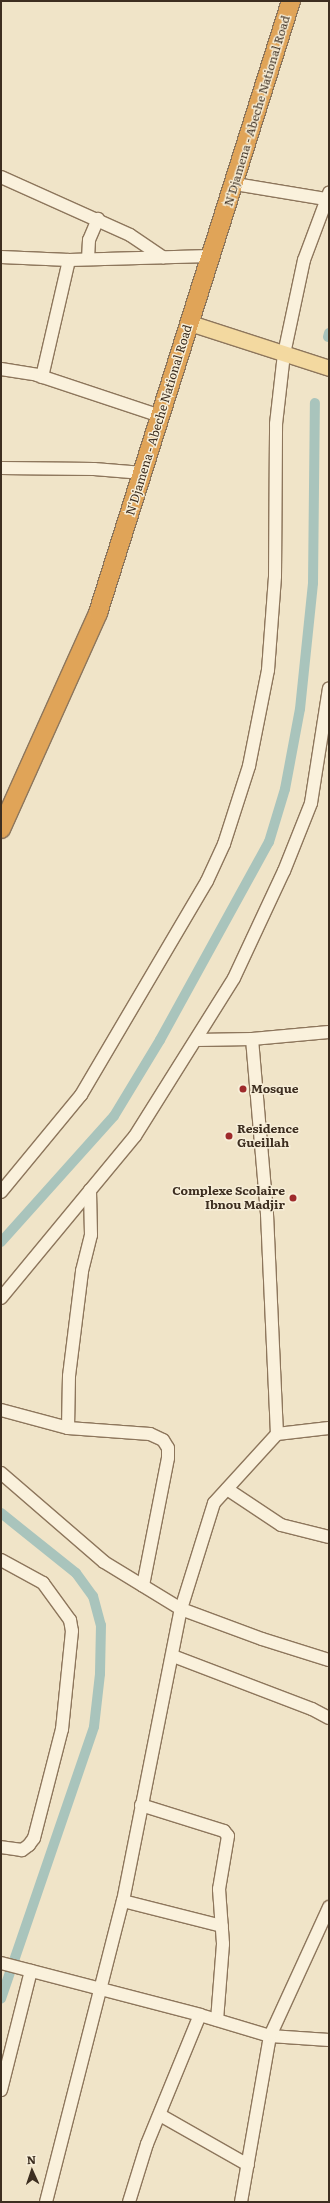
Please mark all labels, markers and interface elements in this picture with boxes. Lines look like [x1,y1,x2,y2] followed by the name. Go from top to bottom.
[221,14,293,208] street label: N'Djamena - Abeche National Road
[123,323,195,517] street label: N'Djamena - Abeche National Road
[251,1082,299,1096] place label: Mosque
[238,1084,248,1094] marker: Mosque
[237,1122,299,1150] place label: Residence Gueillah
[224,1131,234,1141] marker: Residence Gueillah
[172,1184,285,1212] place label: Complexe Scolaire Ibnou Madjir
[288,1193,298,1203] marker: Complexe Scolaire Ibnou Madjir
[12,2151,52,2191] north arrow
[26,2151,36,2167] text: N

